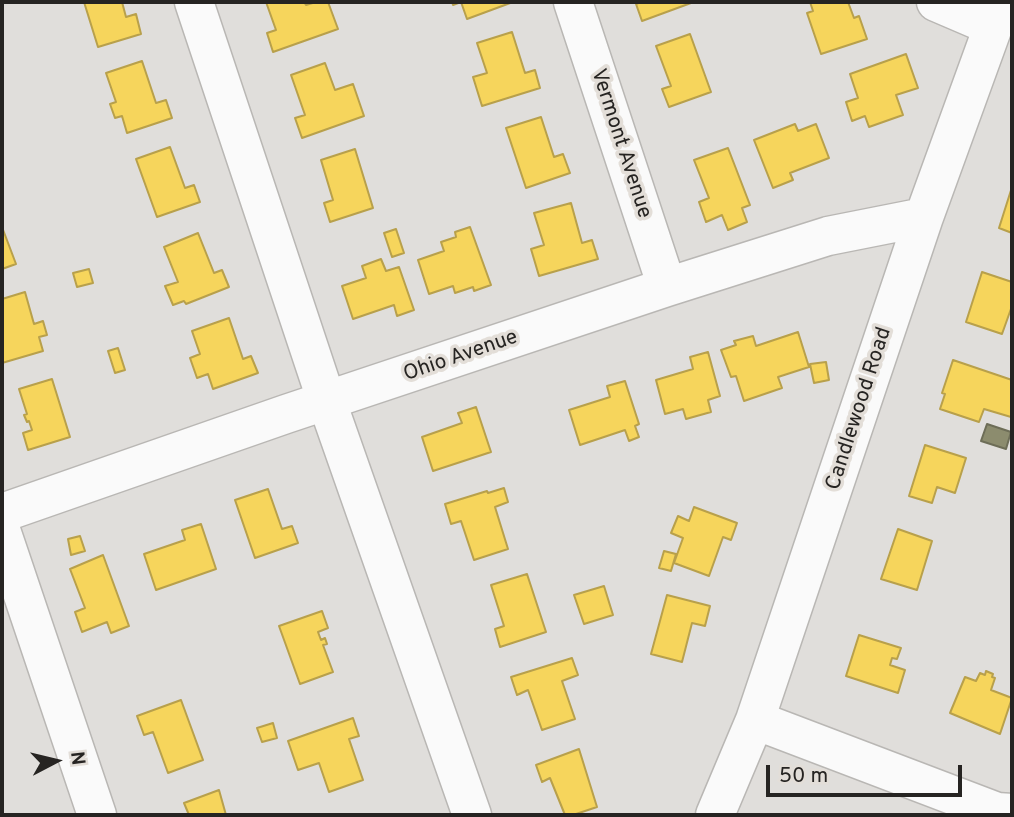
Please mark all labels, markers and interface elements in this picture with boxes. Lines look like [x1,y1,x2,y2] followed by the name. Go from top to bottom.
[584,66,656,222] street label: Vermont Avenue
[822,324,898,494] street label: Candlewood Road
[400,326,522,388] street label: Ohio Avenue
[21,726,91,796] north arrow
[64,750,90,767] text: N
[769,750,965,794] scale bar
[779,763,828,790] text: 50 m

